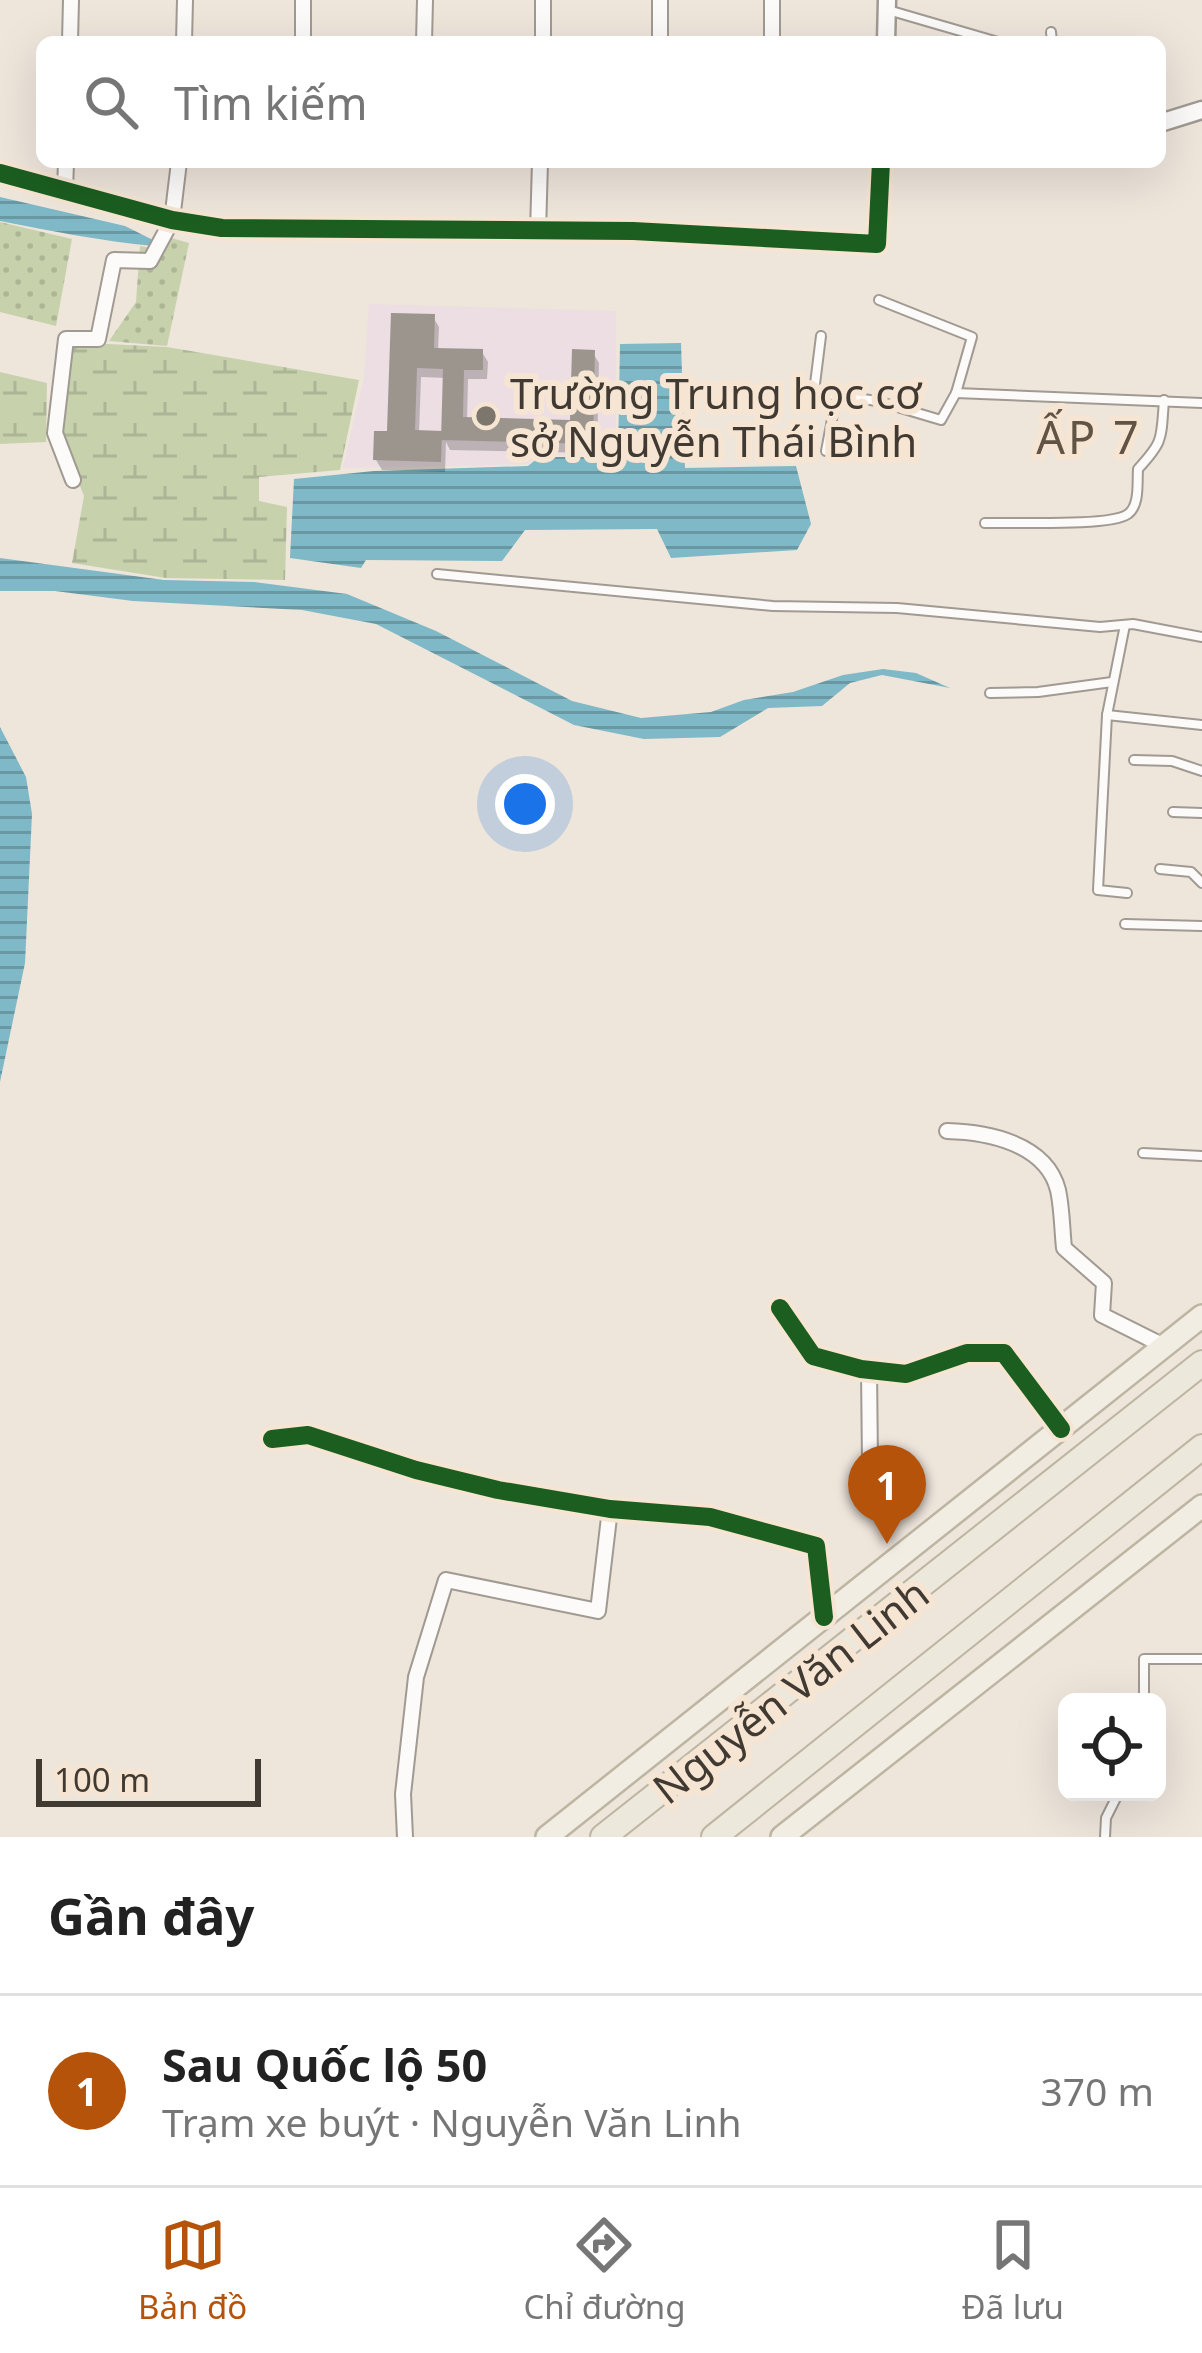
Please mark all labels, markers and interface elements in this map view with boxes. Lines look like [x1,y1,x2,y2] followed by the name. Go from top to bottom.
[36,36,1166,168] search box
[78,69,144,135] icon: search
[174,72,368,133] text: Tìm kiếm
[510,364,923,469] place label: Trường Trung học cơ sở Nguyễn Thái Bình
[473,403,499,429] marker: Trường Trung học cơ sở Nguyễn Thái Bình
[1036,406,1142,467] district label: ẤP 7
[495,774,555,834] your location
[848,1445,926,1544] pin: 1
[640,1564,940,1816] street label: Nguyễn Văn Linh
[1058,1693,1166,1801] map controls
[1058,1693,1166,1801] button: locate
[36,1753,261,1806] scale bar
[54,1757,150,1802] text: 100 m
[48,1880,254,1950] text: Gần đây
[162,2034,487,2095] text: Sau Quốc lộ 50
[76,2064,98,2117] text: 1
[1040,2064,1154,2117] text: 370 m
[162,2095,742,2148] text: Trạm xe buýt · Nguyễn Văn Linh
[138,2212,247,2329] tab: Bản đồ
[523,2212,685,2329] tab: Chỉ đường
[962,2212,1064,2329] tab: Đã lưu

